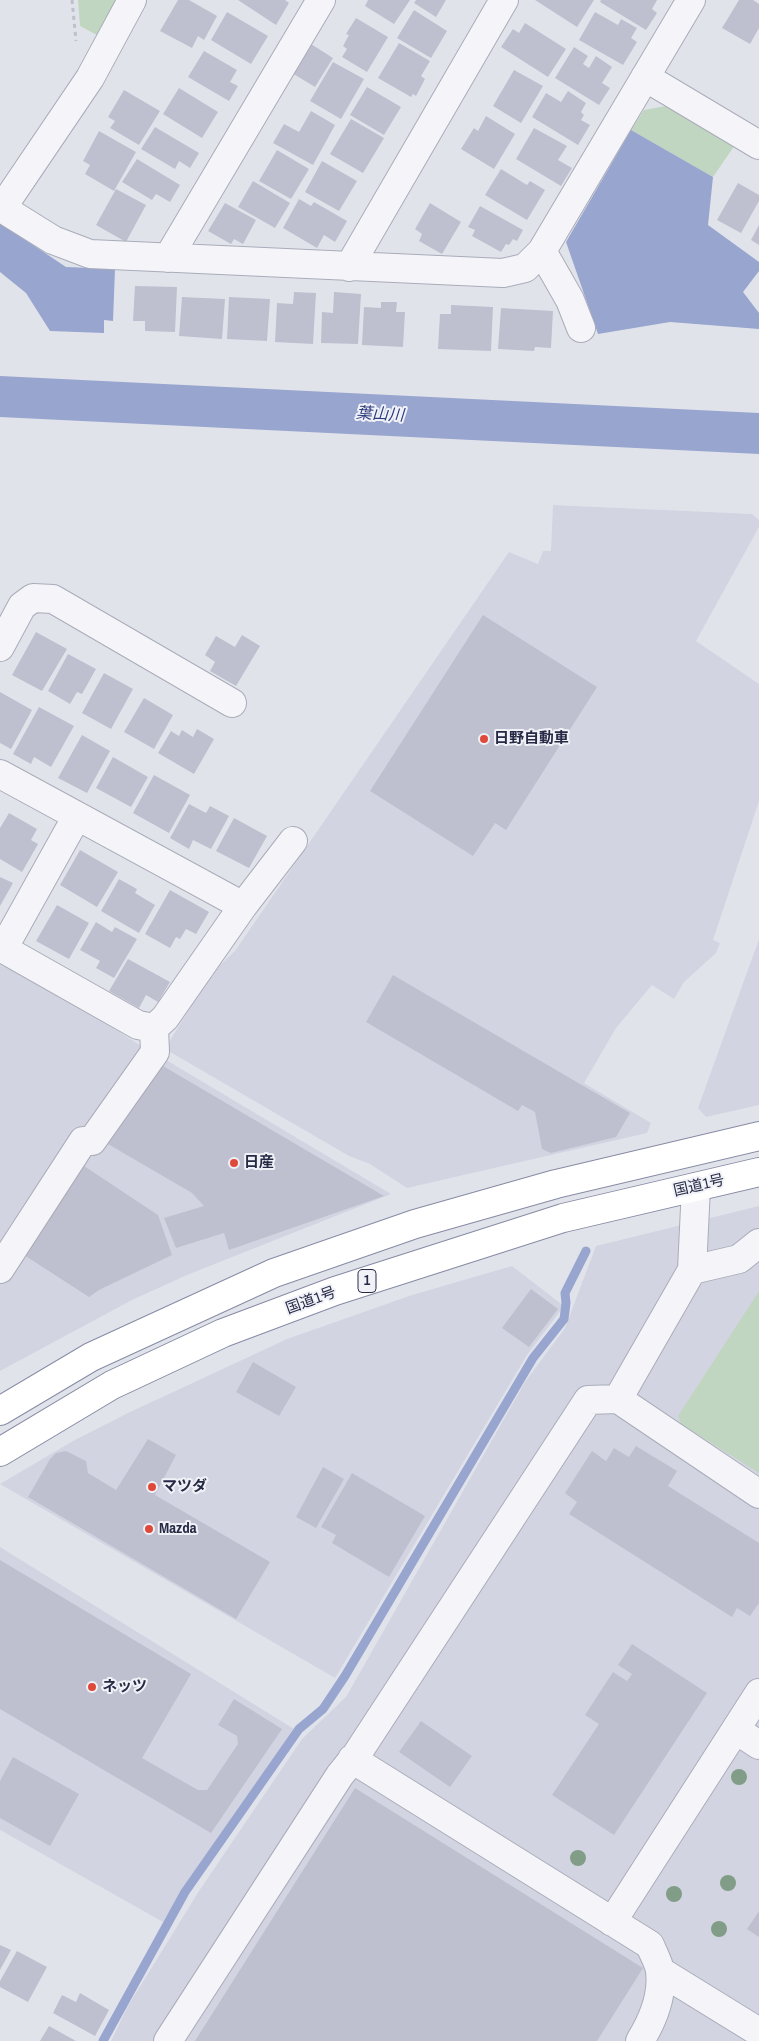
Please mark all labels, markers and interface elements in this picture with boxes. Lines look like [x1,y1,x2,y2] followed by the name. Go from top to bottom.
[356,404,404,426] water label: 葉山川
[494,730,569,748] place label: 日野自動車
[478,733,490,745] marker: 日野自動車
[244,1154,274,1172] place label: 日産
[228,1157,240,1169] marker: 日産
[672,1171,726,1201] street label: 国道1号
[358,1270,376,1292] road number: 1
[284,1284,338,1318] street label: 国道1号
[162,1478,207,1496] place label: マツダ
[146,1481,158,1493] marker: マツダ
[159,1520,197,1538] place label: Mazda
[143,1523,155,1535] marker: Mazda
[102,1678,147,1696] place label: ネッツ
[86,1681,98,1693] marker: ネッツ

